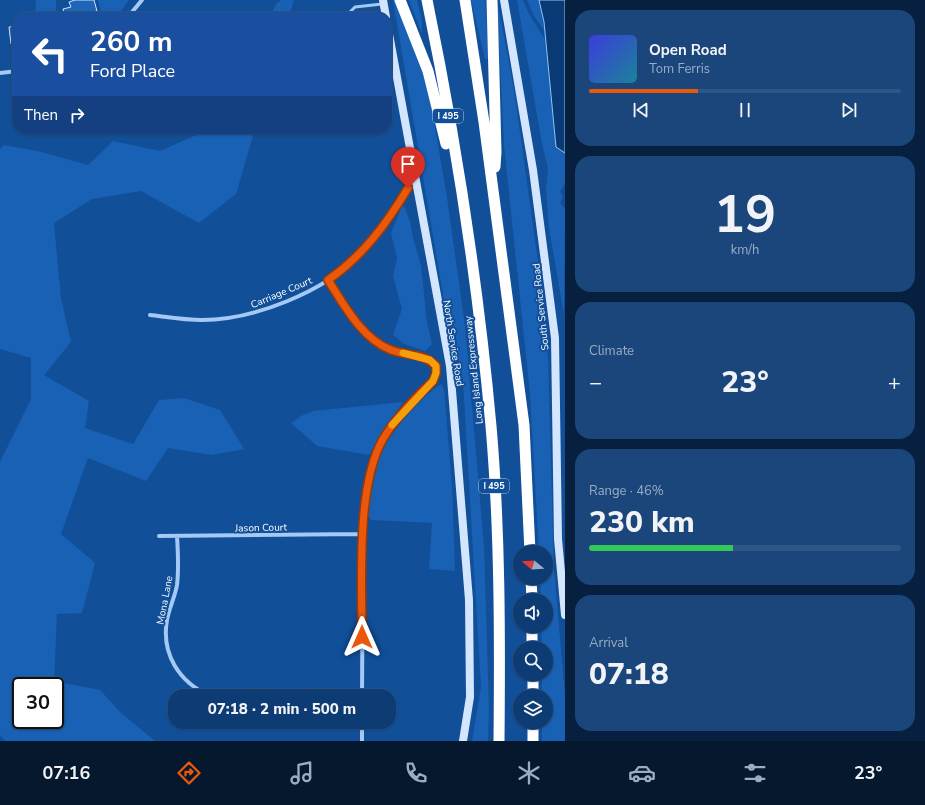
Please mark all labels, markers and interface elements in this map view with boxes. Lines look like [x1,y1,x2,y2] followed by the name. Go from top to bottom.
[90,23,173,61] text: 260 m
[24,28,76,80] icon: left
[649,40,727,60] text: Open Road
[90,59,175,83] text: Ford Place
[649,60,710,78] text: Tom Ferris
[630,99,652,121] icon: previous
[734,99,756,121] icon: pause
[838,99,860,121] icon: next
[66,104,88,126] icon: right
[24,105,58,125] text: Then
[433,109,463,123] road number: I 495
[391,147,425,188] pin
[397,153,419,175] icon: arrive
[714,179,776,250] text: 19
[731,241,759,259] text: km/h
[529,262,553,351] street label: South Service Road
[249,274,315,312] street label: Carriage Court
[439,299,467,387] street label: North Service Road
[461,314,487,425] street label: Long Island Expressway
[589,342,634,360] text: Climate
[721,362,769,403] text: 23°
[589,368,602,398] text: −
[888,368,901,398] text: +
[479,479,509,493] road number: I 495
[589,482,664,500] text: Range · 46%
[589,502,695,543] text: 230 km
[234,521,288,535] street label: Jason Court
[513,545,553,585] north arrow
[513,545,553,729] map controls
[153,575,177,626] street label: Mona Lane
[513,593,553,633] button: sound
[341,616,383,658] position arrow
[589,634,628,652] text: Arrival
[513,641,553,681] button: search
[589,654,669,695] text: 07:18
[12,677,64,729] speed limit sign: 30
[513,689,553,729] button: layers
[208,699,356,719] text: 07:18 · 2 min · 500 m
[175,759,203,787] icon: directions
[288,759,316,787] icon: music
[402,759,430,787] icon: phone
[515,759,543,787] icon: climate
[628,759,656,787] icon: car
[741,759,769,787] icon: filters
[43,761,90,785] text: 07:16
[854,761,882,785] text: 23°

